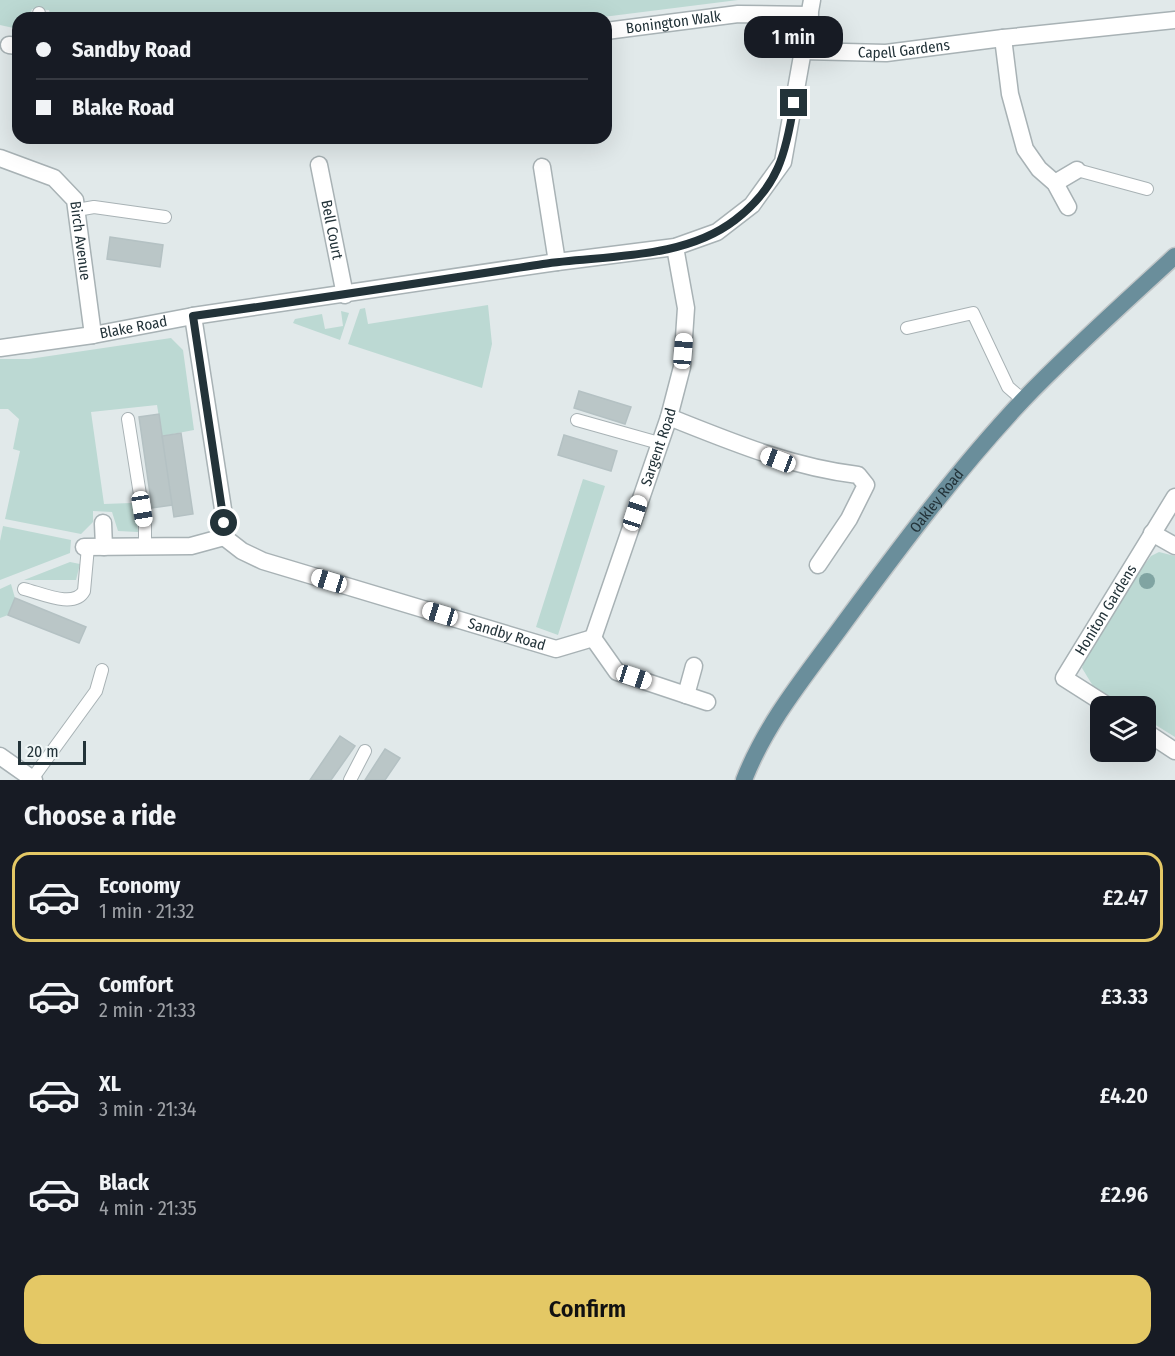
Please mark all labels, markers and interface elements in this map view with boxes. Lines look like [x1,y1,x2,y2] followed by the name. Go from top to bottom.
[625,7,722,37] street label: Bonington Walk
[744,16,844,58] callout: 1 min
[772,25,815,49] text: 1 min
[72,36,191,63] text: Sandby Road
[858,36,951,62] street label: Capell Gardens
[780,89,807,116] route end
[72,94,174,121] text: Blake Road
[317,198,347,261] street label: Bell Court
[66,200,95,281] street label: Birch Avenue
[98,312,169,343] street label: Blake Road
[672,332,694,370] car
[637,406,680,488] street label: Sargent Road
[758,445,798,475] car
[906,465,967,536] street label: Oakley Road
[130,490,154,528] car
[621,493,649,533] car
[210,509,237,536] route start
[1071,561,1140,659] street label: Honiton Gardens
[309,567,349,595] car
[420,600,460,628] car
[466,614,548,654] street label: Sandby Road
[614,663,654,691] car
[1090,696,1156,762] map controls
[1090,696,1156,762] button: layers
[18,738,86,766] scale bar
[27,742,58,761] text: 20 m
[24,800,176,832] text: Choose a ride
[27,870,81,924] icon: car
[99,872,180,899] text: Economy
[1103,884,1148,911] text: £2.47
[99,899,194,923] text: 1 min · 21:32
[27,969,81,1023] icon: car
[99,971,173,998] text: Comfort
[1101,983,1148,1010] text: £3.33
[99,998,196,1022] text: 2 min · 21:33
[27,1068,81,1122] icon: car
[99,1070,121,1097] text: XL
[1100,1082,1148,1109] text: £4.20
[99,1097,197,1121] text: 3 min · 21:34
[27,1167,81,1221] icon: car
[99,1169,149,1196] text: Black
[1100,1181,1148,1208] text: £2.96
[99,1196,197,1220] text: 4 min · 21:35
[24,1275,1151,1344] button: Confirm

